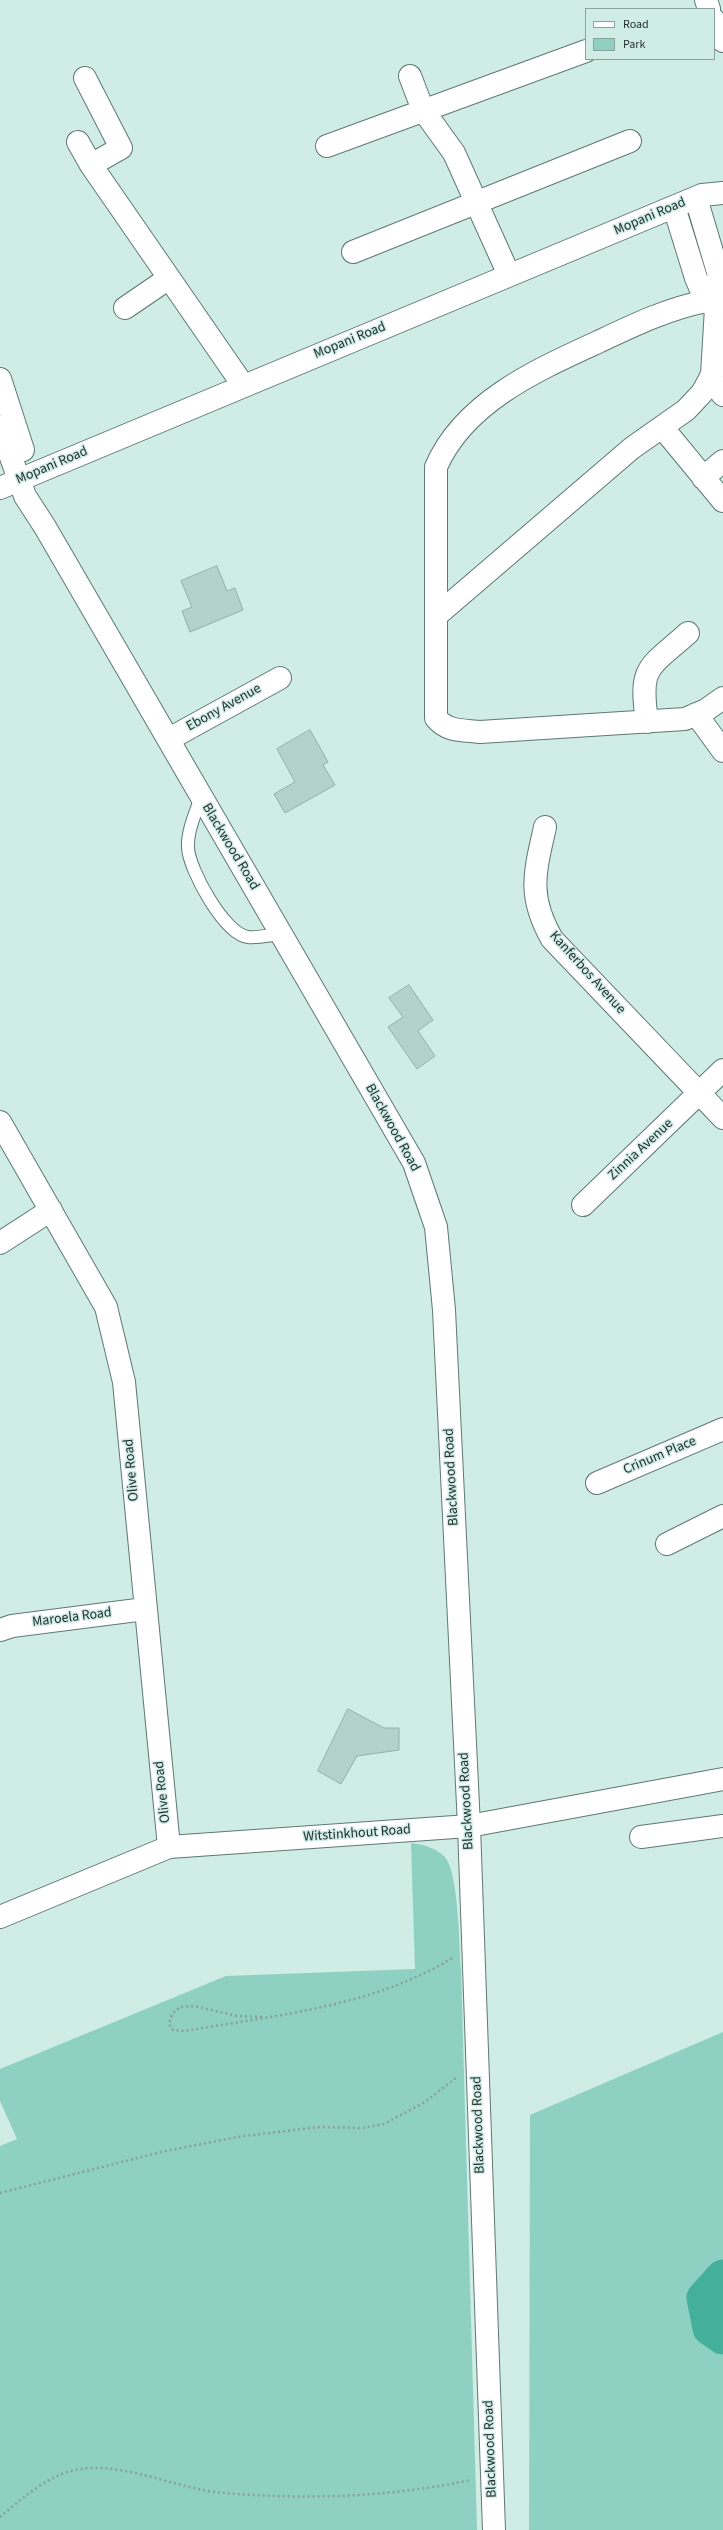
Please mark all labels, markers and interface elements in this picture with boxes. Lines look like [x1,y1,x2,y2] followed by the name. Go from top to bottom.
[585,8,715,60] legend
[623,16,649,33] text: Road
[623,36,645,53] text: Park
[612,194,688,240] street label: Mopani Road
[311,319,389,363] street label: Mopani Road
[14,443,90,489] street label: Mopani Road
[184,681,264,735] street label: Ebony Avenue
[198,801,262,893] street label: Blackwood Road
[545,928,629,1018] street label: Kanferbos Avenue
[361,1081,423,1175] street label: Blackwood Road
[605,1116,677,1184] street label: Zinnia Avenue
[441,1428,463,1526] street label: Blackwood Road
[621,1433,699,1479] street label: Crinum Place
[121,1438,143,1502] street label: Olive Road
[31,1605,113,1631] street label: Maroela Road
[456,1752,478,1850] street label: Blackwood Road
[151,1760,175,1824] street label: Olive Road
[303,1822,411,1846] street label: Witstinkhout Road
[469,2076,489,2174] street label: Blackwood Road
[481,2400,501,2498] street label: Blackwood Road

